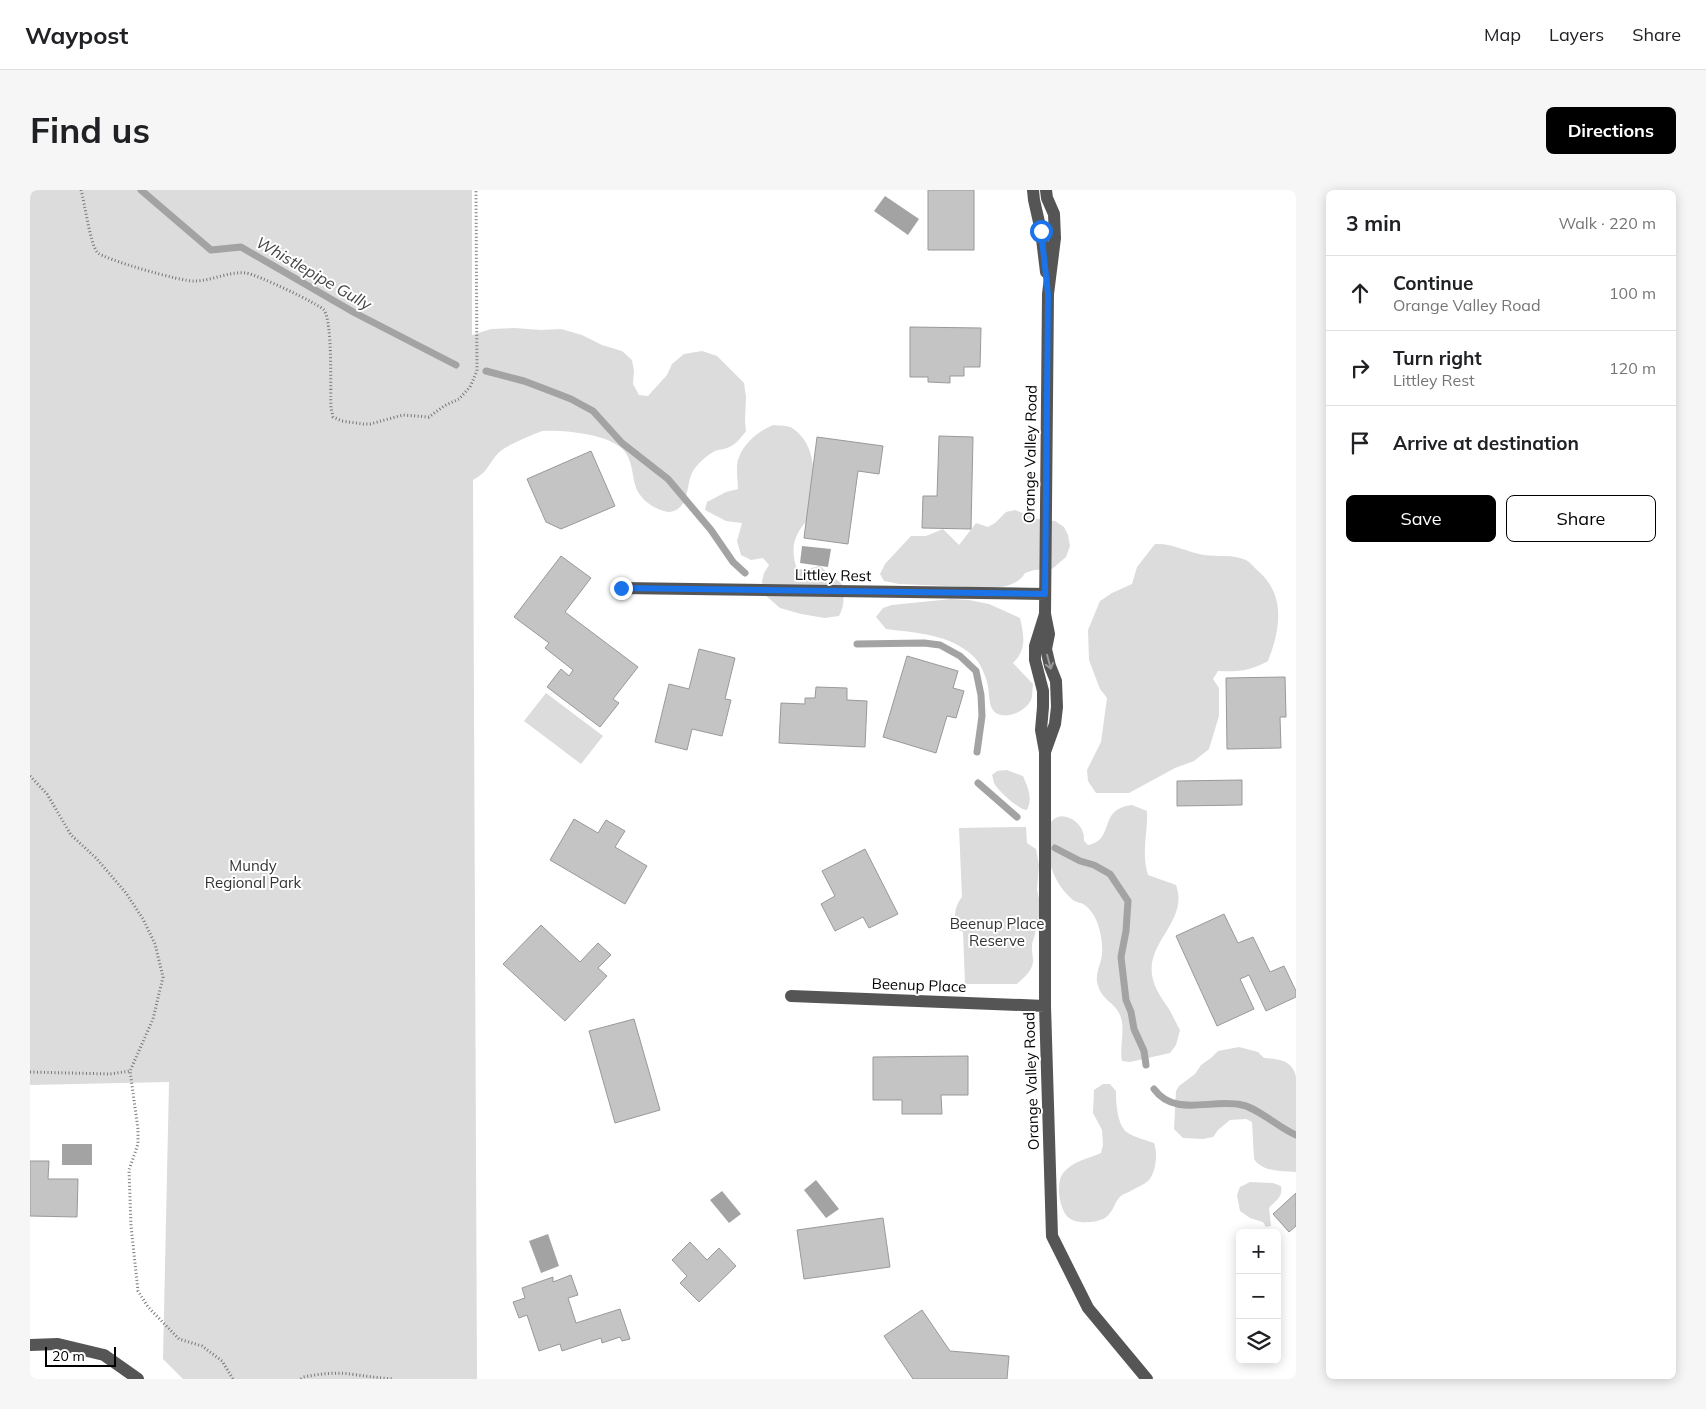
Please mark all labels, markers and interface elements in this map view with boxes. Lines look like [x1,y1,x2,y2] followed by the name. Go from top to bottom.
[25,20,128,50] text: Waypost
[1484,23,1521,46] text: Map
[1549,23,1604,46] text: Layers
[1632,23,1681,46] text: Share
[1546,107,1676,154] button: Directions
[30,108,150,152] text: Find us
[1346,210,1401,236] text: 3 min
[1558,213,1656,233] text: Walk · 220 m
[1030,220,1053,243] route start
[253,232,376,314] water label: Whistlepipe Gully
[1393,271,1473,295] text: Continue
[1346,279,1374,307] icon: ahead
[1609,283,1656,303] text: 100 m
[1393,295,1541,315] text: Orange Valley Road
[1393,346,1482,370] text: Turn right
[1346,354,1374,382] icon: right
[1609,358,1656,378] text: 120 m
[1393,370,1475,390] text: Littley Rest
[1019,385,1041,523] street label: Orange Valley Road
[1346,429,1374,457] icon: arrive
[1393,431,1579,455] text: Arrive at destination
[1346,495,1496,542] button: Save
[1506,495,1656,542] button: Share
[795,565,871,585] street label: Littley Rest
[610,577,633,600] route end
[1045,653,1055,669] one-way arrow
[205,856,301,892] park label: Mundy Regional Park
[950,914,1044,950] park label: Beenup Place Reserve
[871,974,967,996] street label: Beenup Place
[1019,1012,1043,1150] street label: Orange Valley Road
[1236,1229,1281,1364] map controls
[1236,1229,1281,1274] button: +
[1236,1274,1281,1319] button: −
[1236,1319,1281,1364] button: layers
[45,1344,116,1367] scale bar
[52,1347,85,1365] text: 20 m

